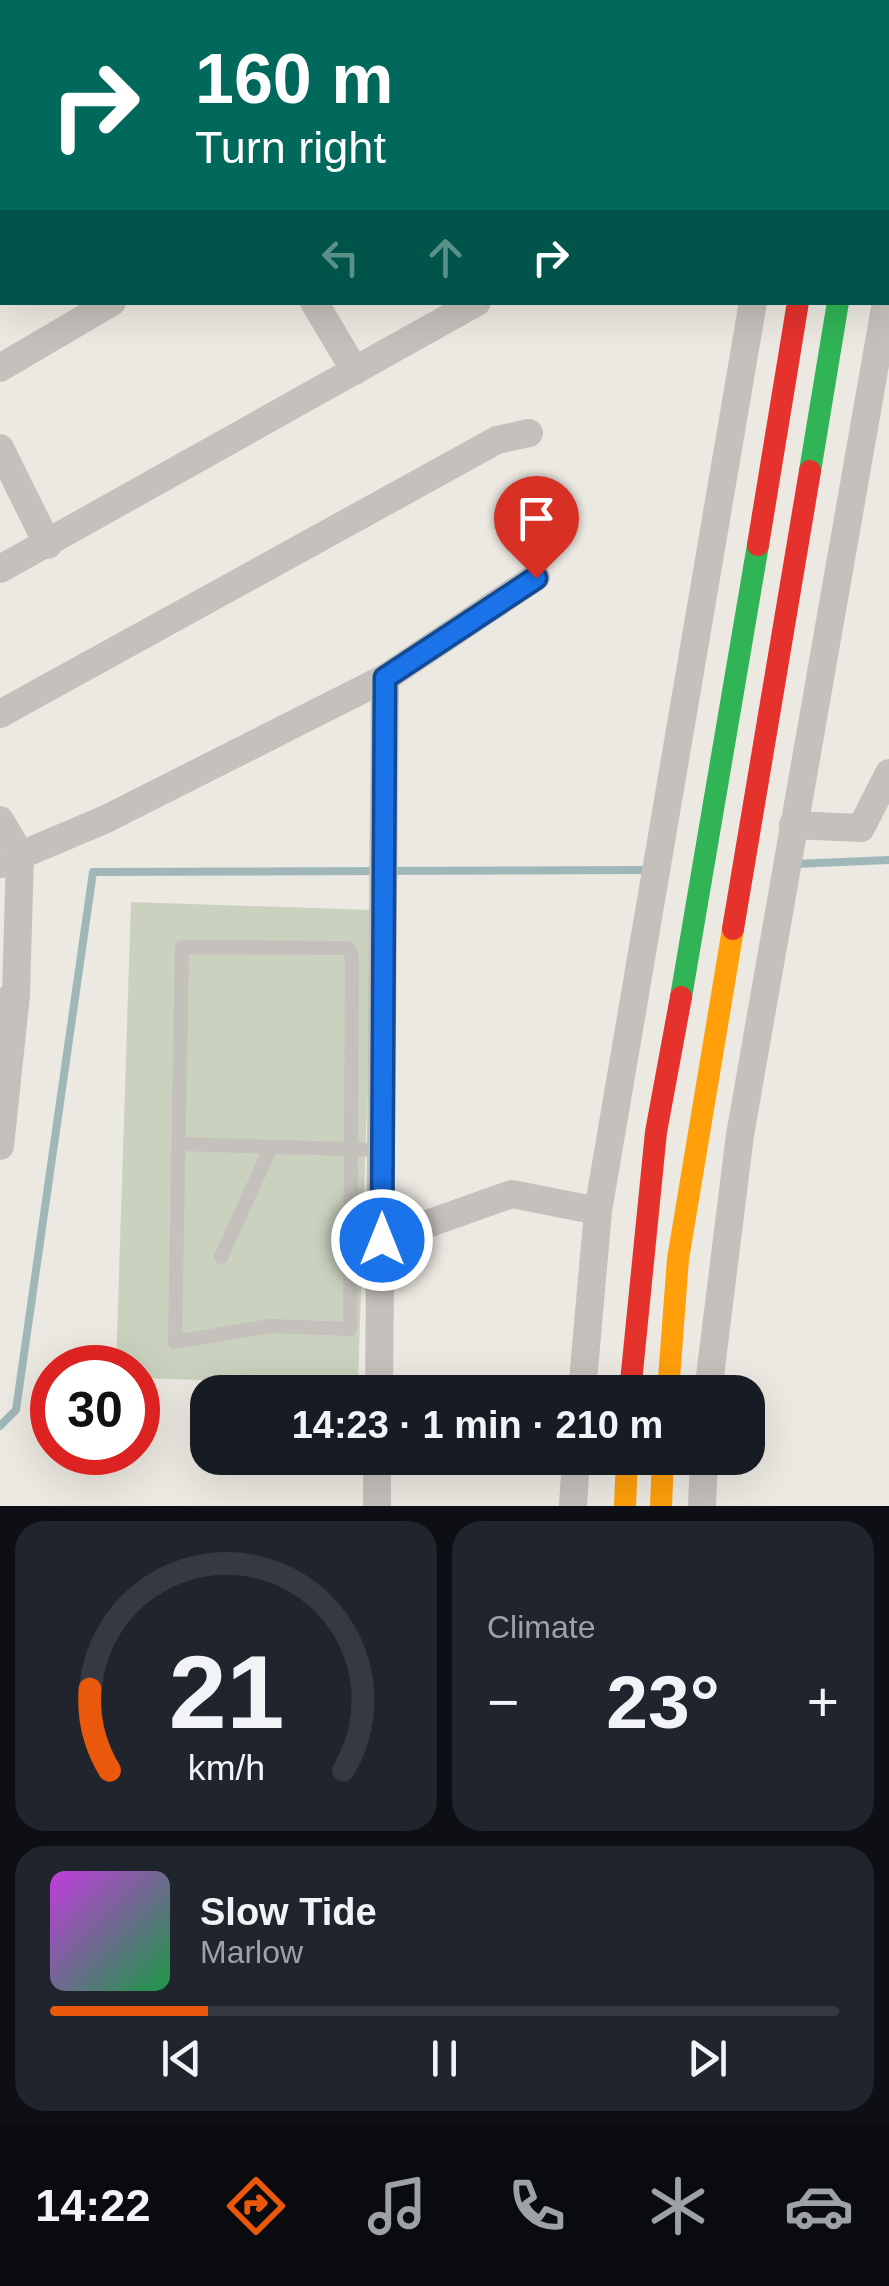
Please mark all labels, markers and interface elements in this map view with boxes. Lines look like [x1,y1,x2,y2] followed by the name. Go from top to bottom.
[30,40,160,170] icon: right
[195,40,393,118] text: 160 m
[195,122,386,173] text: Turn right
[313,230,368,285] icon: left
[418,230,473,285] icon: ahead
[523,230,578,285] icon: right
[494,476,579,579] pin
[509,491,564,546] icon: arrive
[330,1188,434,1292] position arrow
[30,1345,160,1475] speed limit sign: 30
[292,1404,663,1446] text: 14:23 · 1 min · 210 m
[487,1609,595,1645] text: Climate
[168,1634,284,1750] text: 21
[606,1660,720,1744] text: 23°
[487,1671,519,1733] text: −
[807,1671,839,1733] text: +
[187,1748,265,1788] text: km/h
[200,1891,377,1933] text: Slow Tide
[200,1934,303,1970] text: Marlow
[154,2031,209,2086] icon: previous
[417,2031,472,2086] icon: pause
[680,2031,735,2086] icon: next
[221,2171,291,2241] icon: directions
[362,2171,432,2241] icon: music
[502,2171,572,2241] icon: phone
[643,2171,713,2241] icon: climate
[784,2171,854,2241] icon: car
[35,2180,150,2231] text: 14:22

